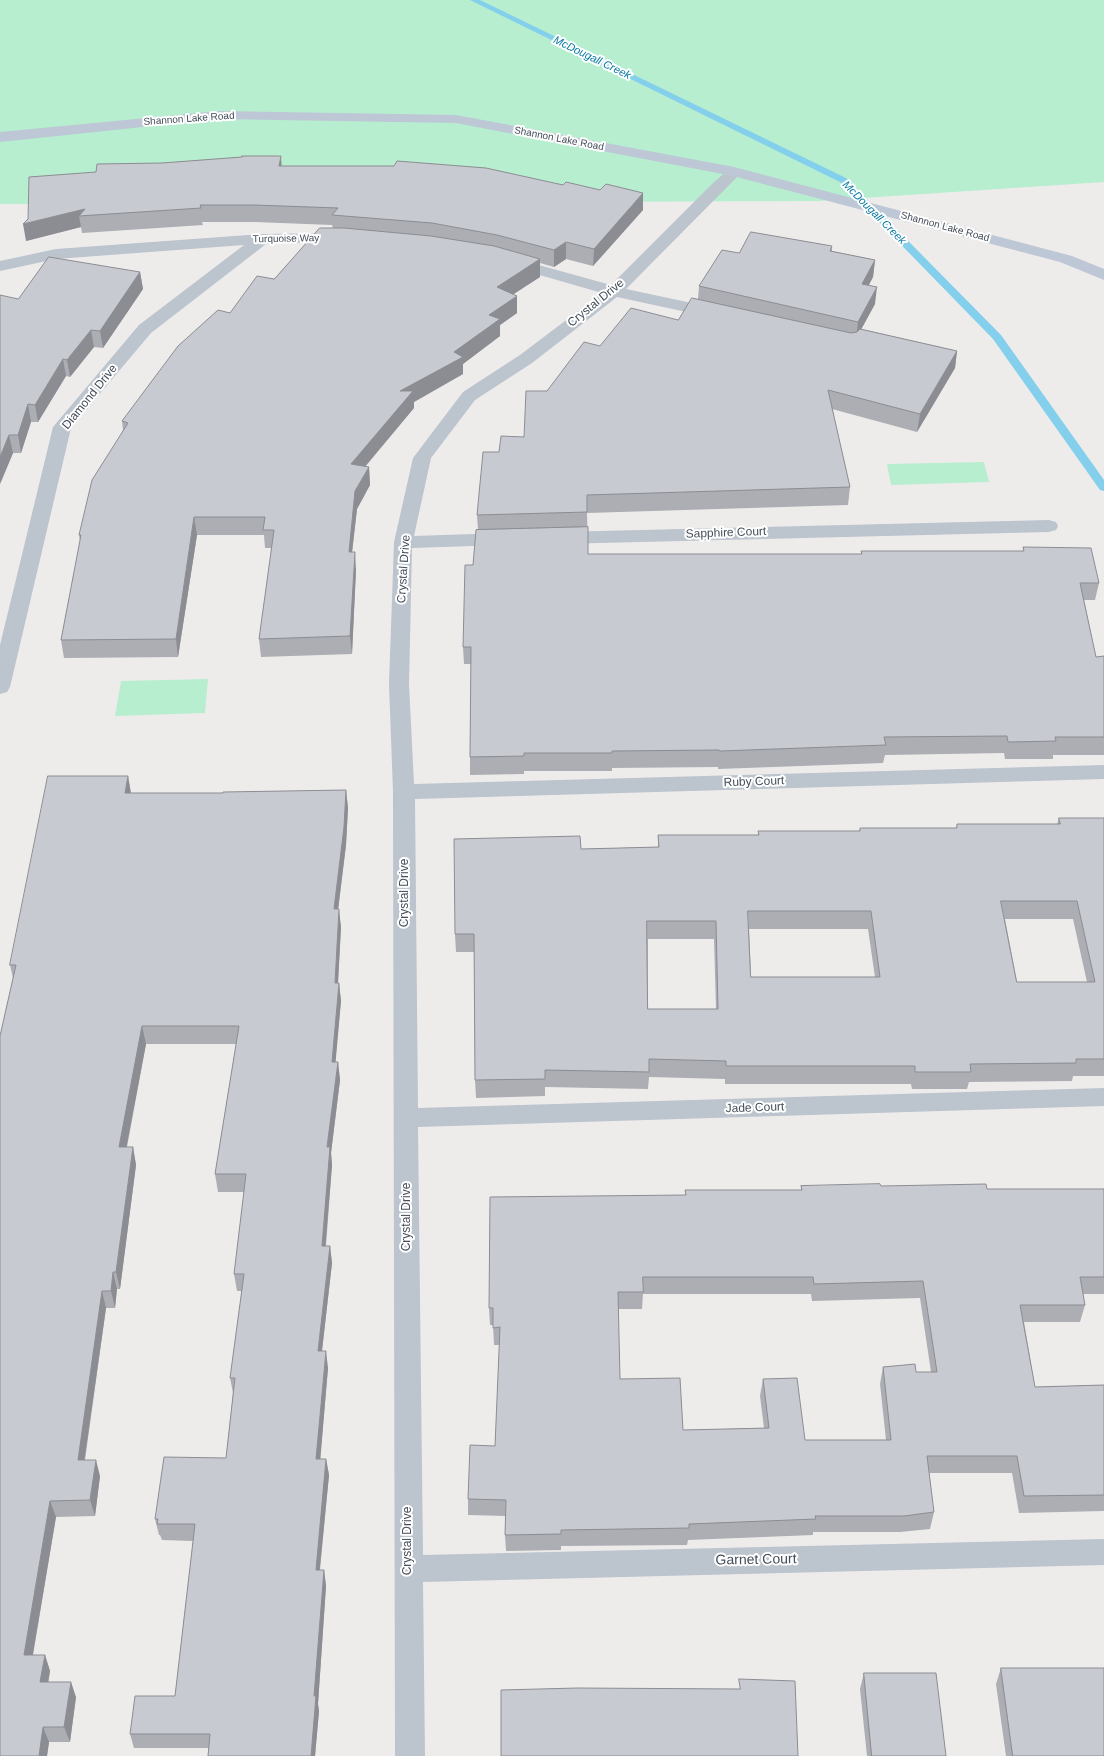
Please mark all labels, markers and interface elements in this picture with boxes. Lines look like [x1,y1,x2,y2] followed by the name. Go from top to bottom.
[551,34,633,82] water label: McDougall Creek
[143,110,235,128] street label: Shannon Lake Road
[513,124,605,154] street label: Shannon Lake Road
[840,179,908,247] water label: McDougall Creek
[899,209,991,245] street label: Shannon Lake Road
[253,232,319,246] street label: Turquoise Way
[565,276,627,330] street label: Crystal Drive
[59,362,121,432] street label: Diamond Drive
[685,524,767,542] street label: Sapphire Court
[394,534,414,604] street label: Crystal Drive
[723,774,785,790] street label: Ruby Court
[398,859,412,927] street label: Crystal Drive
[725,1100,785,1116] street label: Jade Court
[400,1183,414,1251] street label: Crystal Drive
[401,1507,415,1575] street label: Crystal Drive
[715,1551,797,1569] street label: Garnet Court

